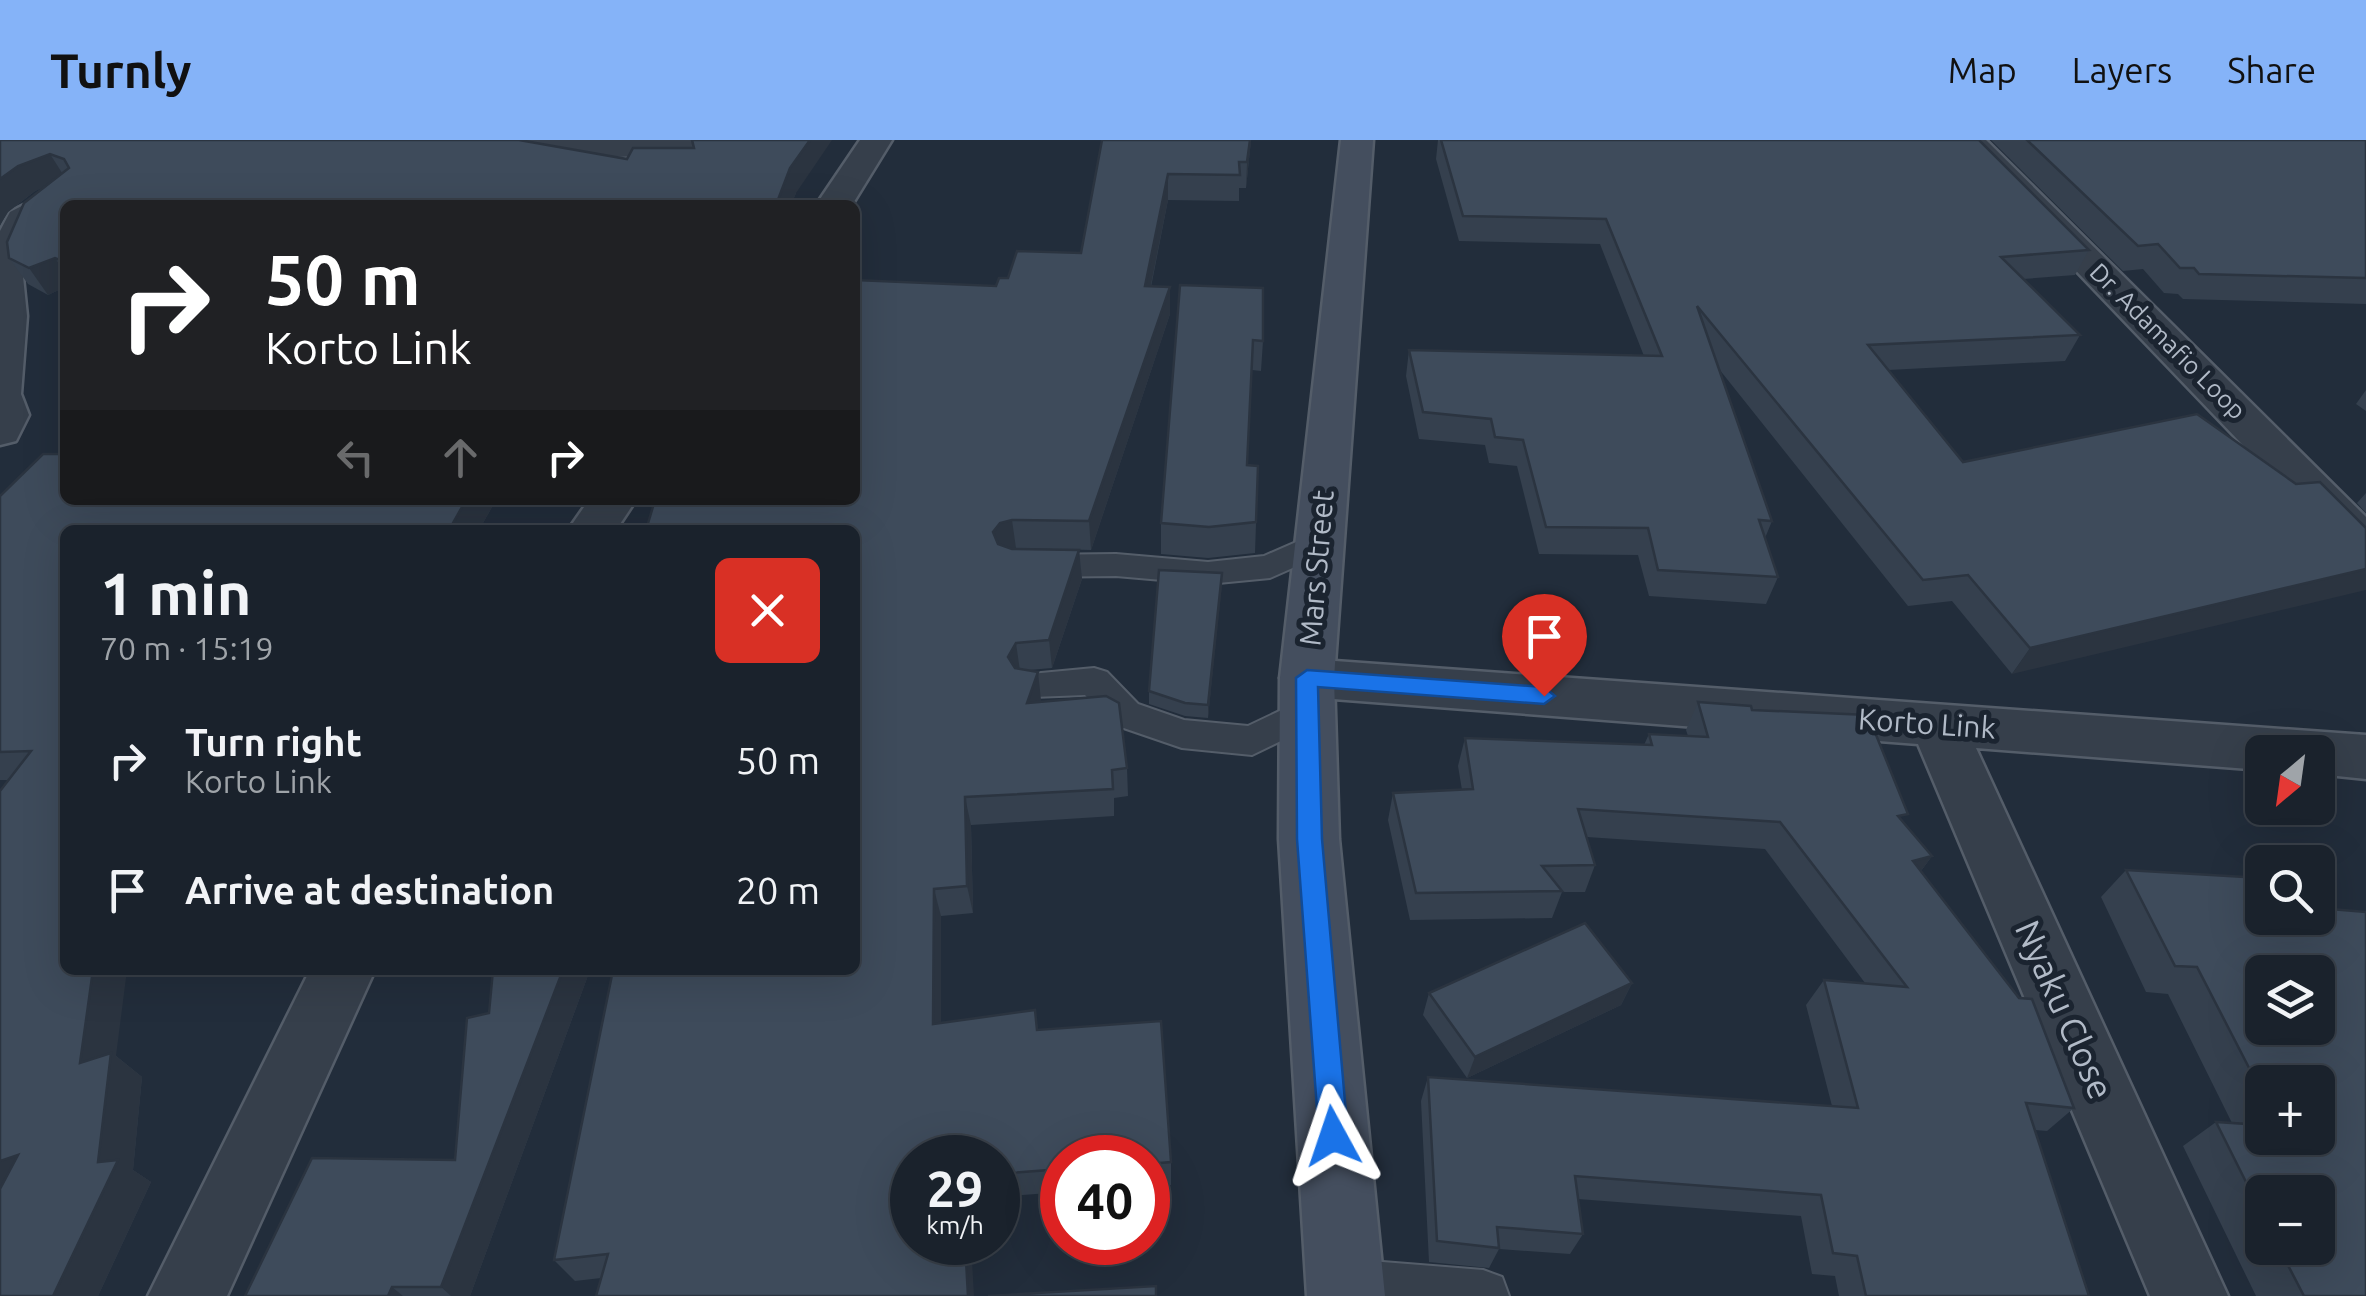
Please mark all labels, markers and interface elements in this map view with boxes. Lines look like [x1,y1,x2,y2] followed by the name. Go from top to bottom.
[50,43,192,97] text: Turnly
[1948,50,2017,90] text: Map
[2072,50,2172,90] text: Layers
[2227,50,2316,90] text: Share
[100,240,230,370] icon: right
[265,240,421,318] text: 50 m
[2084,257,2252,425] street label: Dr. Adamafio Loop
[265,322,472,373] text: Korto Link
[328,430,383,485] icon: left
[433,430,488,485] icon: ahead
[538,430,593,485] icon: right
[1292,488,1340,647] street label: Mars Street
[715,558,820,663] button: close
[100,559,252,626] text: 1 min
[1502,594,1587,697] pin
[1517,609,1572,664] icon: arrive
[100,630,274,666] text: 70 m · 15:19
[1857,701,1997,745] street label: Korto Link
[185,721,362,763] text: Turn right
[100,733,155,788] icon: right
[2245,735,2335,825] north arrow
[2245,735,2335,1265] map controls
[736,739,820,781] text: 50 m
[185,763,332,799] text: Korto Link
[2245,845,2335,935] button: search
[100,863,155,918] icon: arrive
[185,869,554,911] text: Arrive at destination
[736,869,820,911] text: 20 m
[2008,914,2122,1105] street label: Nyaku Close
[2245,955,2335,1045] button: layers
[2245,1065,2335,1155] button: +
[1281,1084,1385,1188] position arrow
[1040,1135,1170,1265] speed limit sign: 40
[927,1160,983,1216] text: 29
[2245,1175,2335,1265] button: −
[926,1211,984,1239] text: km/h

